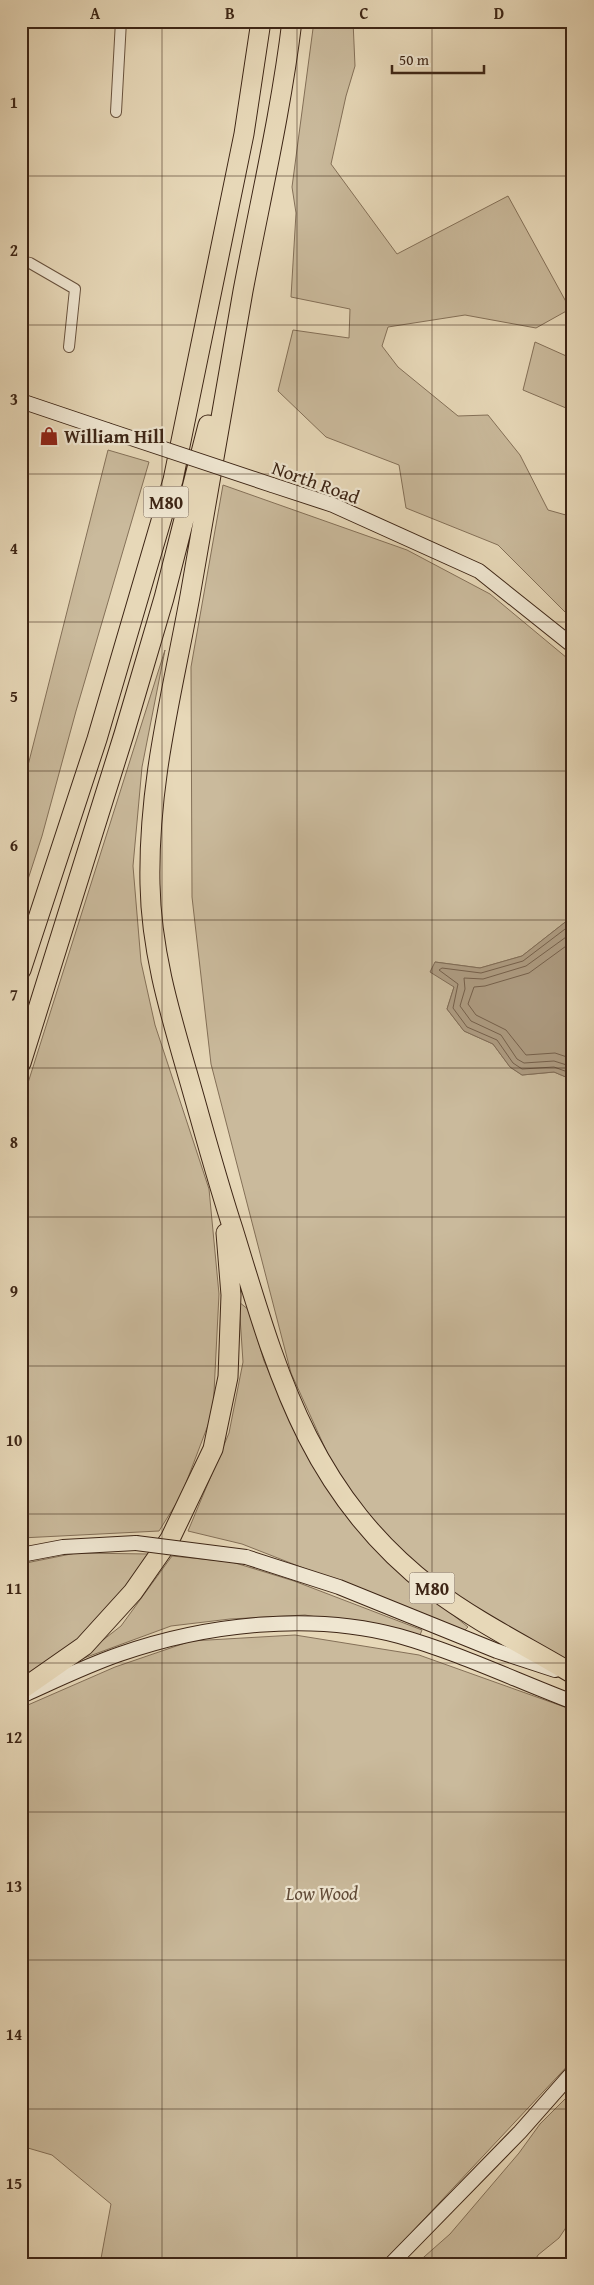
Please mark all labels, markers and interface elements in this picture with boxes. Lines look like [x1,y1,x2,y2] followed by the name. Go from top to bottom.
[90,1,101,25] text: A
[225,1,235,25] text: B
[359,1,369,25] text: C
[494,1,504,25] text: D
[392,42,484,74] scale bar
[399,49,430,70] text: 50 m
[10,90,18,114] text: 1
[10,238,18,262] text: 2
[10,387,18,411] text: 3
[64,422,165,450] place label: William Hill
[38,425,60,447] shop icon: William Hill
[268,453,364,511] street label: North Road
[144,487,188,518] road number: M80
[10,536,18,560] text: 4
[10,684,18,708] text: 5
[10,833,18,857] text: 6
[10,982,18,1006] text: 7
[10,1130,18,1154] text: 8
[10,1279,18,1303] text: 9
[6,1428,22,1452] text: 10
[410,1572,454,1604] road number: M80
[6,1576,22,1600] text: 11
[6,1725,22,1749] text: 12
[6,1874,22,1898] text: 13
[285,1879,358,1907] park label: Low Wood
[6,2022,22,2046] text: 14
[6,2171,22,2195] text: 15

